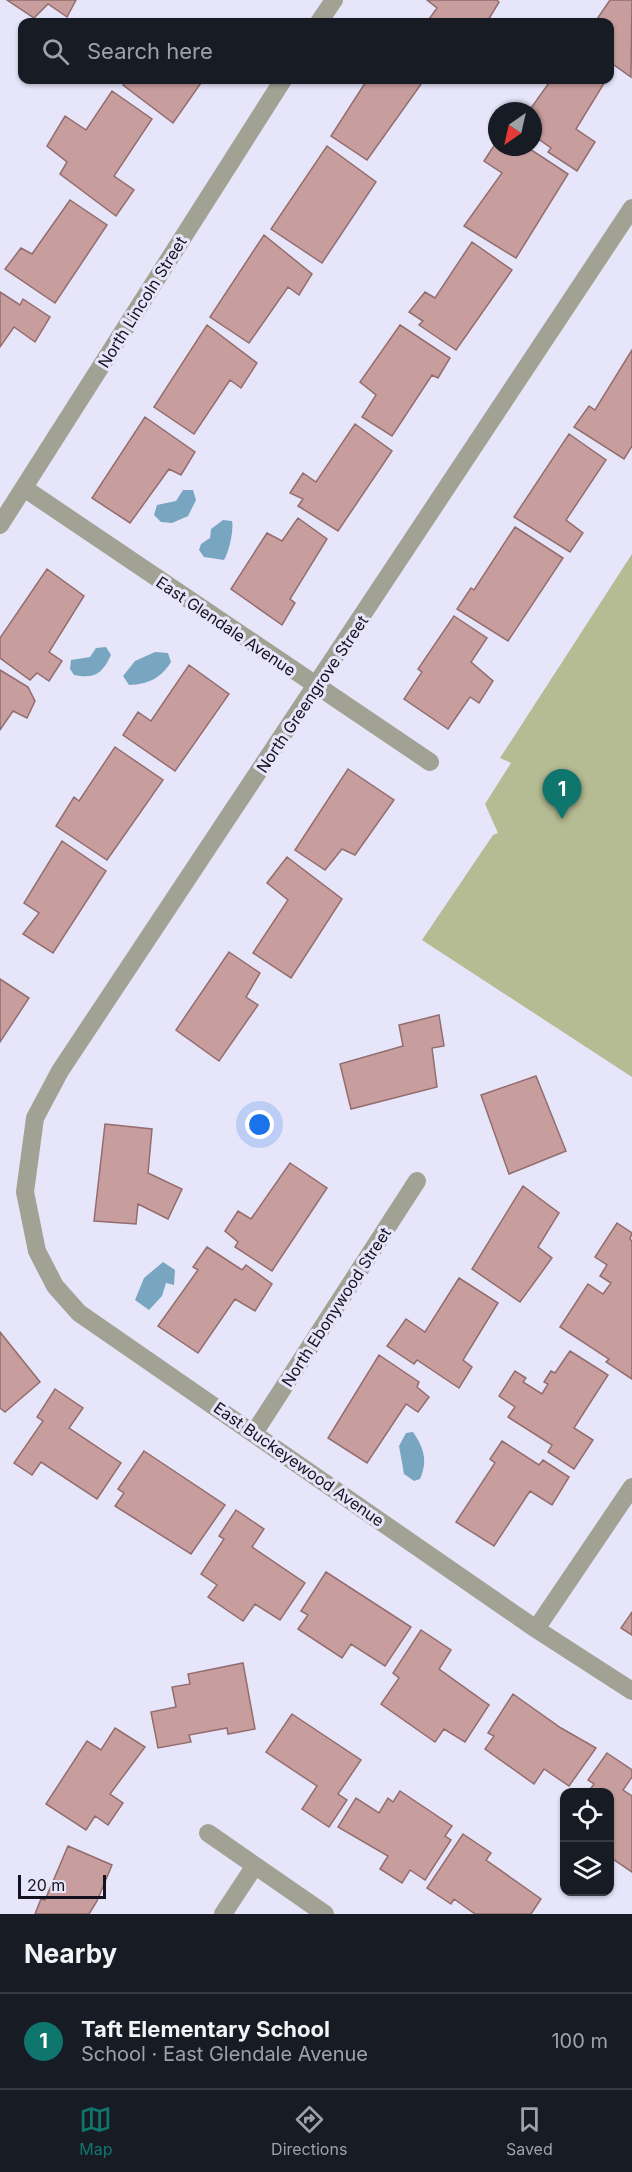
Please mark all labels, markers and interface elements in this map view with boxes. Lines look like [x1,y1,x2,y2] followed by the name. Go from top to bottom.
[18,18,614,84] search box
[39,35,72,68] icon: search
[87,38,213,64] text: Search here
[488,102,542,156] north arrow
[93,233,191,371] street label: North Lincoln Street
[152,572,300,680] street label: East Glendale Avenue
[252,612,372,776] street label: North Greengrove Street
[542,770,582,819] pin: 1
[245,1110,274,1139] your location
[277,1224,395,1390] street label: North Ebonywood Street
[210,1397,388,1531] street label: East Buckeyewood Avenue
[560,1788,614,1896] map controls
[560,1788,614,1842] button: locate
[560,1842,614,1896] button: layers
[18,1872,106,1900] scale bar
[27,1875,65,1895] text: 20 m
[24,1938,117,1969] text: Nearby
[81,2016,330,2042] text: Taft Elementary School
[39,2029,48,2053] text: 1
[551,2029,608,2053] text: 100 m
[81,2042,368,2066] text: School · East Glendale Avenue
[79,2103,113,2159] tab: Map
[271,2103,347,2159] tab: Directions
[506,2103,553,2159] tab: Saved

